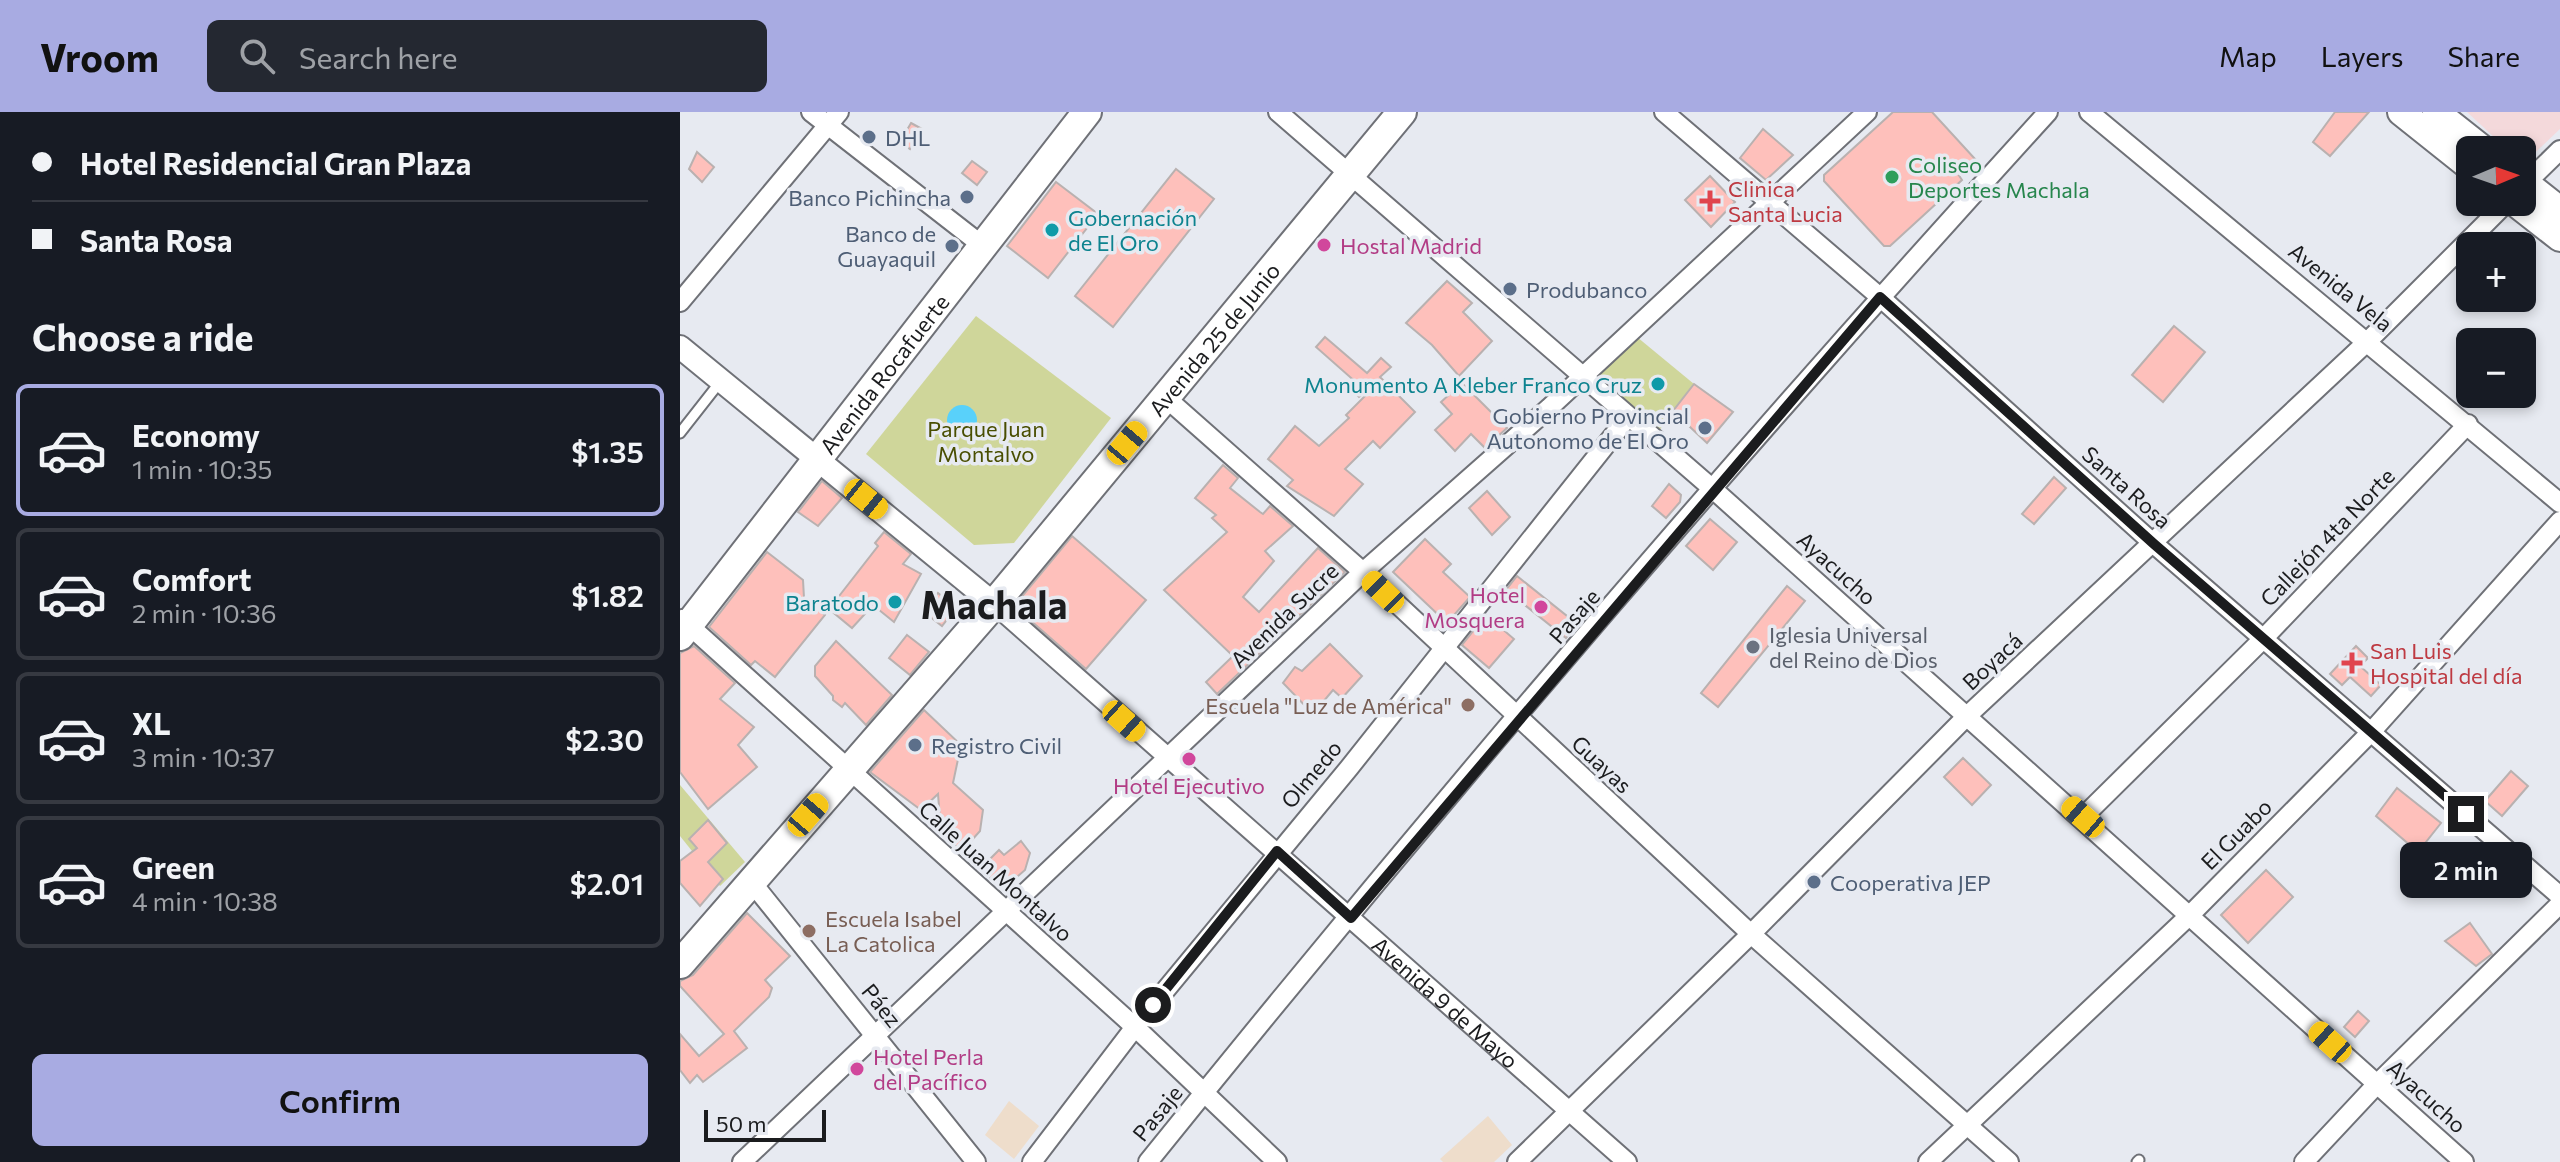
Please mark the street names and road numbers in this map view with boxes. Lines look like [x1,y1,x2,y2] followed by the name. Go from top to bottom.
[2284,237,2398,337] street label: Avenida Vela
[1142,257,1285,421] street label: Avenida 25 de Junio
[813,288,954,459] street label: Avenida Rocafuerte
[2077,440,2177,534] street label: Santa Rosa
[2254,462,2400,612] street label: Callejón 4ta Norte
[1792,526,1882,610] street label: Ayacucho
[1224,557,1344,673] street label: Avenida Sucre
[1543,583,1605,649] street label: Pasaje
[1956,627,2028,695] street label: Boyacá
[1566,729,1638,799] street label: Guayas
[1275,735,1347,813] street label: Olmedo
[2195,793,2277,875] street label: El Guabo
[914,795,1078,947] street label: Calle Juan Montalvo
[1367,930,1524,1074] street label: Avenida 9 de Mayo
[856,978,908,1032] street label: Páez
[2382,1054,2472,1138] street label: Ayacucho
[1126,1080,1188,1146] street label: Pasaje

